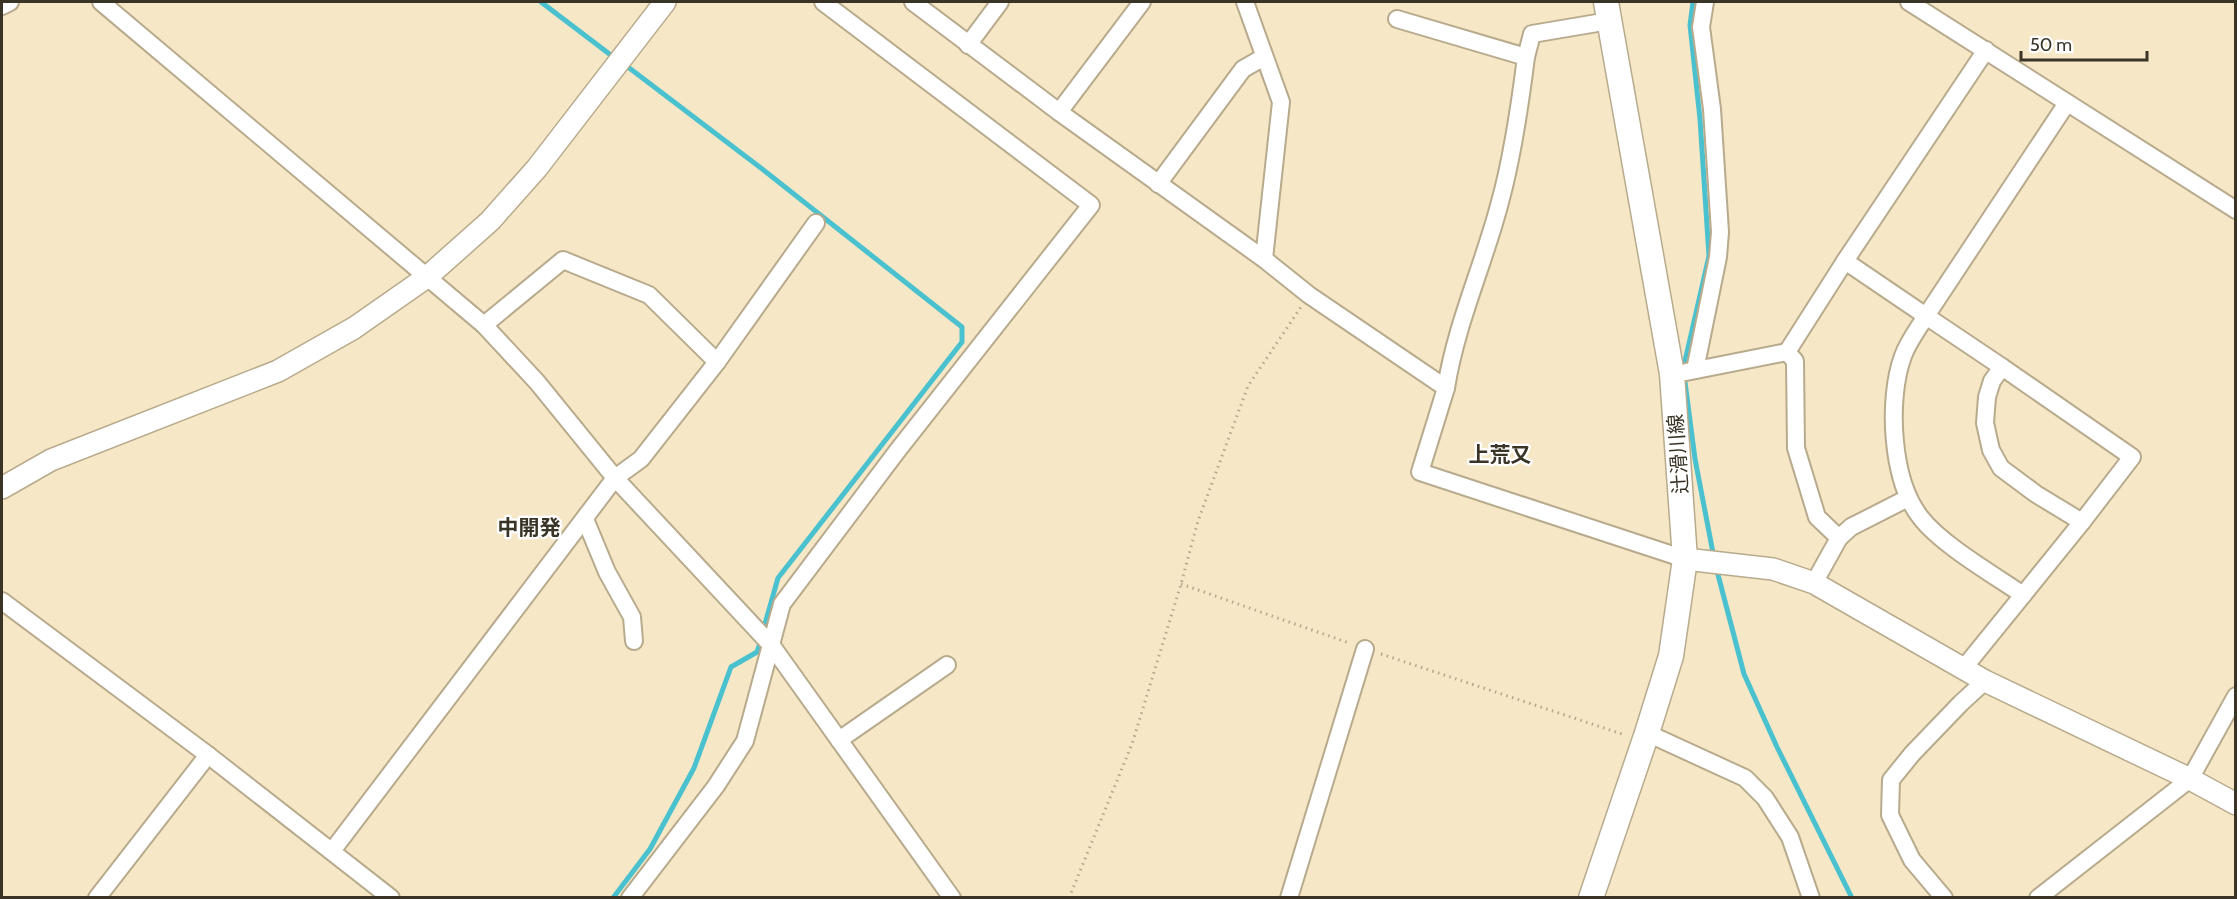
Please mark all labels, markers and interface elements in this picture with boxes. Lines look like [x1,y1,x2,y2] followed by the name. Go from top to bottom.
[2021,24,2147,62] scale bar
[2030,34,2072,56] text: 50 m
[1663,413,1693,495] street label: 辻滑川線
[1469,442,1532,467] district label: 上荒又
[498,515,561,540] district label: 中開発

